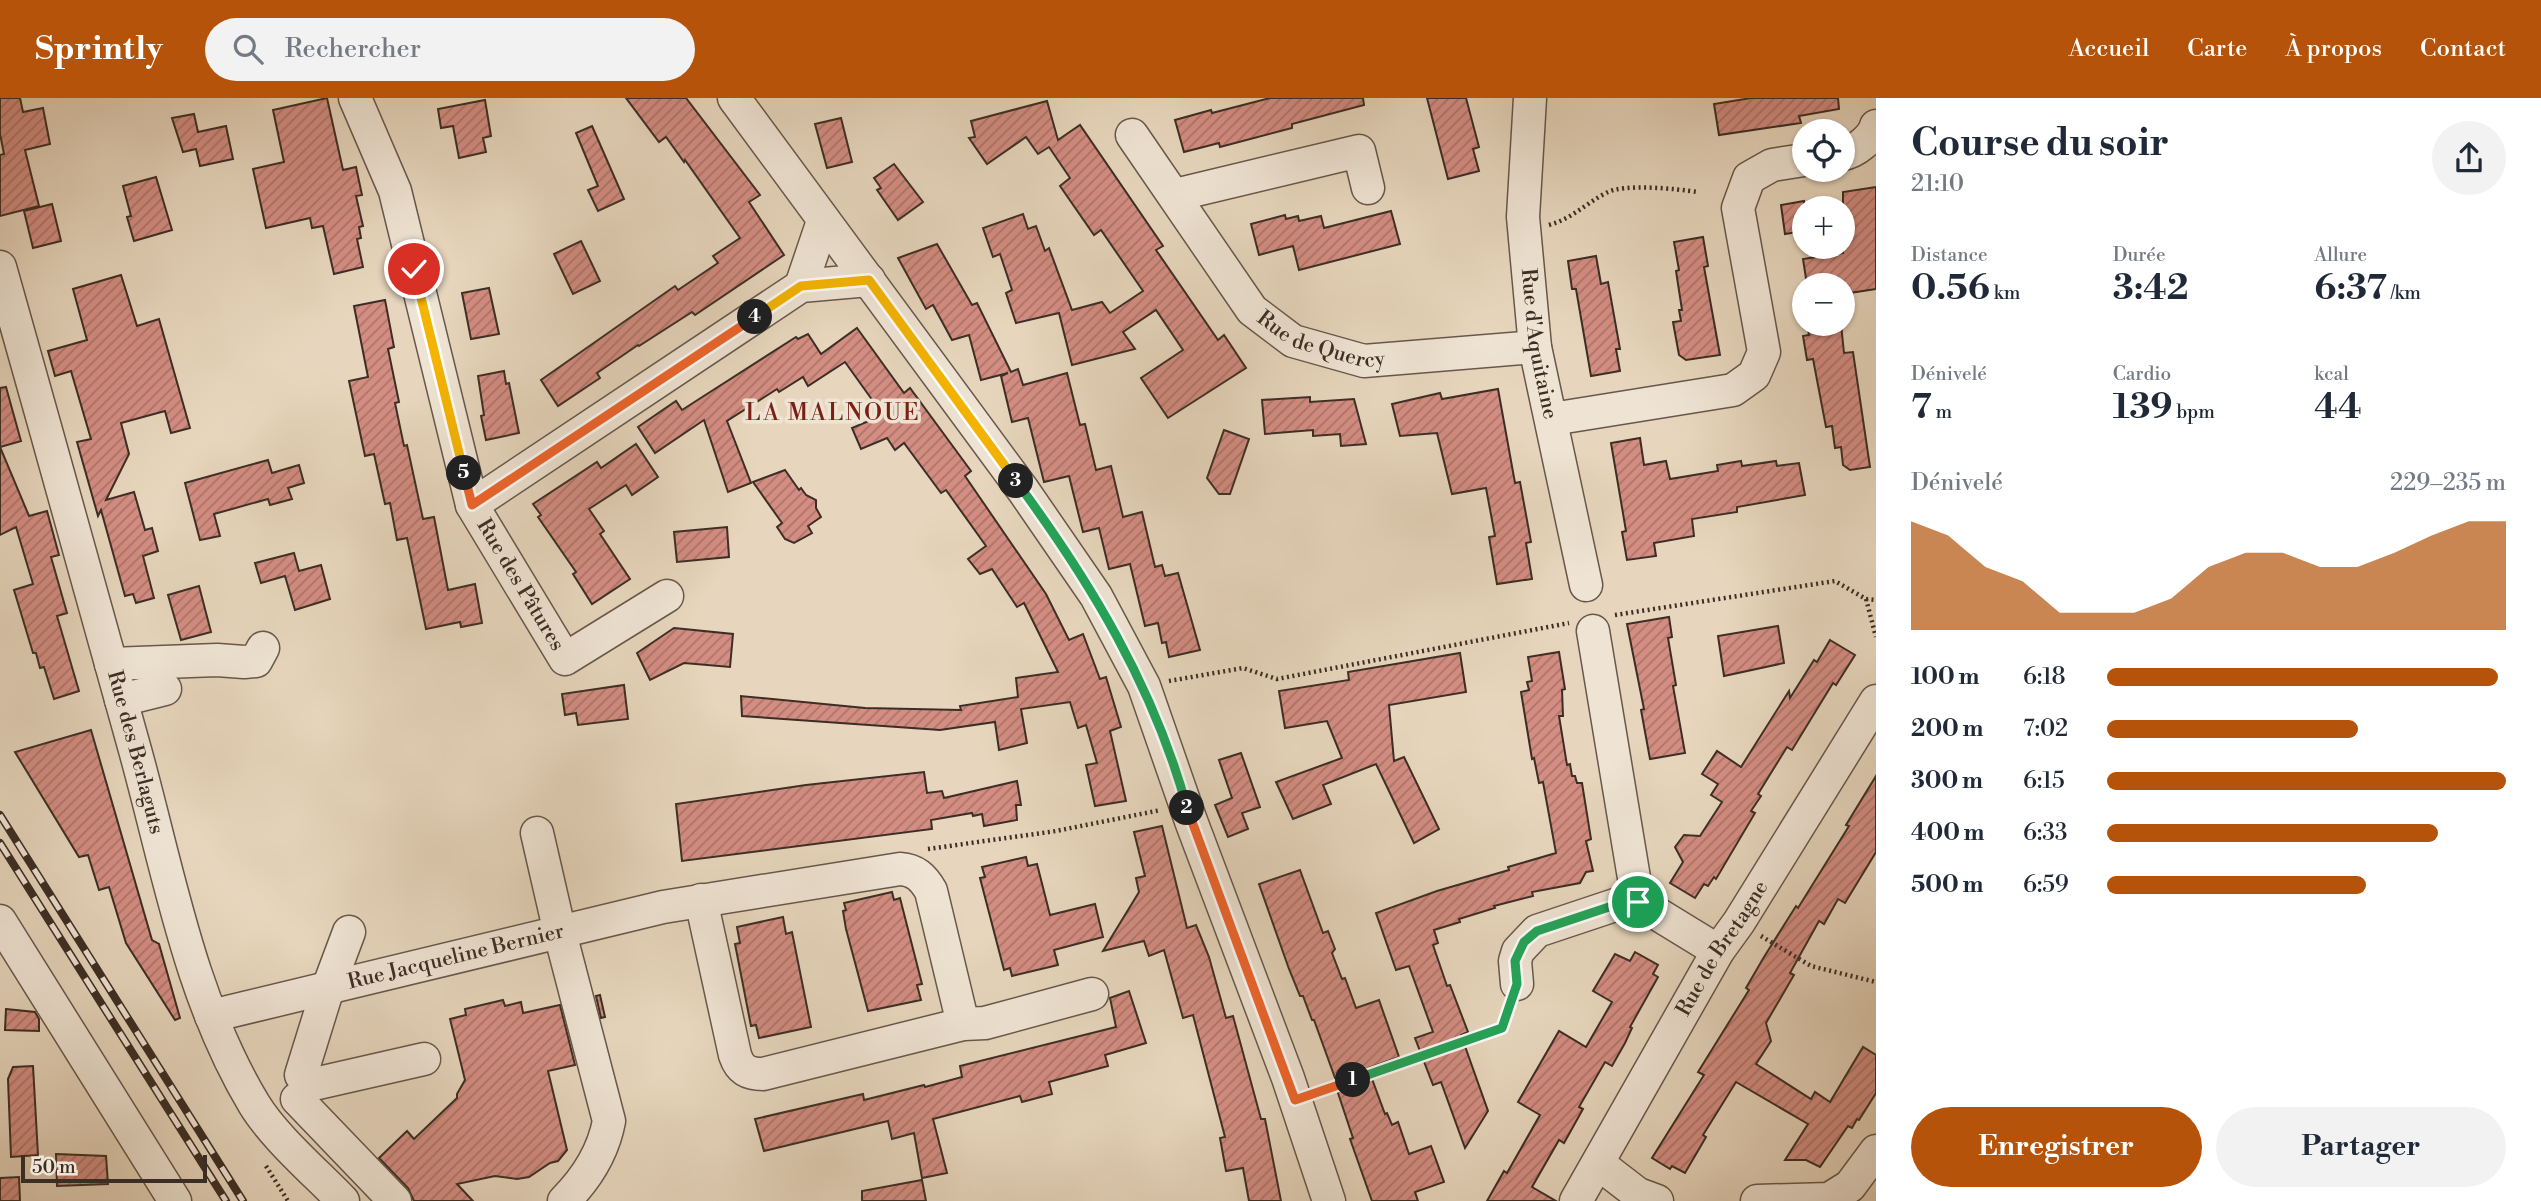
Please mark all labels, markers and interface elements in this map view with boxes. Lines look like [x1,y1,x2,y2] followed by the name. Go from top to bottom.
[205,18,695,81] search box
[35,29,163,70] text: Sprintly
[229,30,267,68] icon: search
[285,33,421,65] text: Rechercher
[2068,34,2149,64] text: Accueil
[2187,34,2247,64] text: Carte
[2285,34,2382,64] text: À propos
[2420,34,2506,64] text: Contact
[1792,119,1855,336] map controls
[1792,119,1855,182] button: locate
[1911,120,2169,167] text: Course du soir
[2432,121,2506,195] button: share
[1911,170,1964,198] text: 21:10
[1792,196,1855,259] button: +
[384,239,444,299] pin
[1911,243,1988,267] text: Distance
[2113,243,2166,267] text: Durée
[2314,243,2367,267] text: Allure
[395,250,433,288] icon: check
[1515,267,1563,422] street label: Rue d'Aquitaine
[1911,267,1990,310] text: 0.56
[2113,267,2189,310] text: 3:42
[2314,267,2387,310] text: 6:37
[1792,273,1855,336] button: −
[1990,281,2020,305] text: km
[2387,281,2421,305] text: /km
[738,300,772,334] pin: 4
[748,304,761,328] text: 4
[1252,305,1387,374] street label: Rue de Quercy
[1911,362,1987,386] text: Dénivelé
[2113,362,2171,386] text: Cardio
[2314,362,2349,386] text: kcal
[1911,386,1932,429] text: 7
[2113,386,2173,429] text: 139
[2314,386,2362,429] text: 44
[745,399,921,427] district label: LA MALNOUE
[1932,400,1952,424] text: m
[2173,400,2215,424] text: bpm
[447,456,482,490] pin: 5
[458,460,469,484] text: 5
[998,464,1034,498] pin: 3
[1010,468,1021,492] text: 3
[1911,469,2003,497] text: Dénivelé
[2390,469,2506,497] text: 229–235 m
[471,514,570,656] street label: Rue des Pâtures
[1911,663,1979,691] text: 100 m
[2023,663,2066,691] text: 6:18
[101,668,169,837] street label: Rue des Berlaguts
[1911,715,1983,743] text: 200 m
[2023,715,2068,743] text: 7:02
[1911,767,1983,795] text: 300 m
[2023,767,2065,795] text: 6:15
[1170,790,1204,826] pin: 2
[1181,795,1192,819] text: 2
[1911,819,1984,847] text: 400 m
[2023,819,2068,847] text: 6:33
[1911,871,1983,899] text: 500 m
[2023,871,2069,899] text: 6:59
[1608,872,1668,932] pin
[1671,876,1774,1021] street label: Rue de Bretagne
[1619,883,1657,921] icon: arrive
[345,918,567,996] street label: Rue Jacqueline Bernier
[1336,1062,1370,1098] pin: 1
[1348,1067,1357,1091] text: 1
[1911,1107,2202,1187] button: Enregistrer
[2216,1107,2506,1187] button: Partager
[21,1152,206,1184] scale bar
[32,1155,76,1179] text: 50 m

